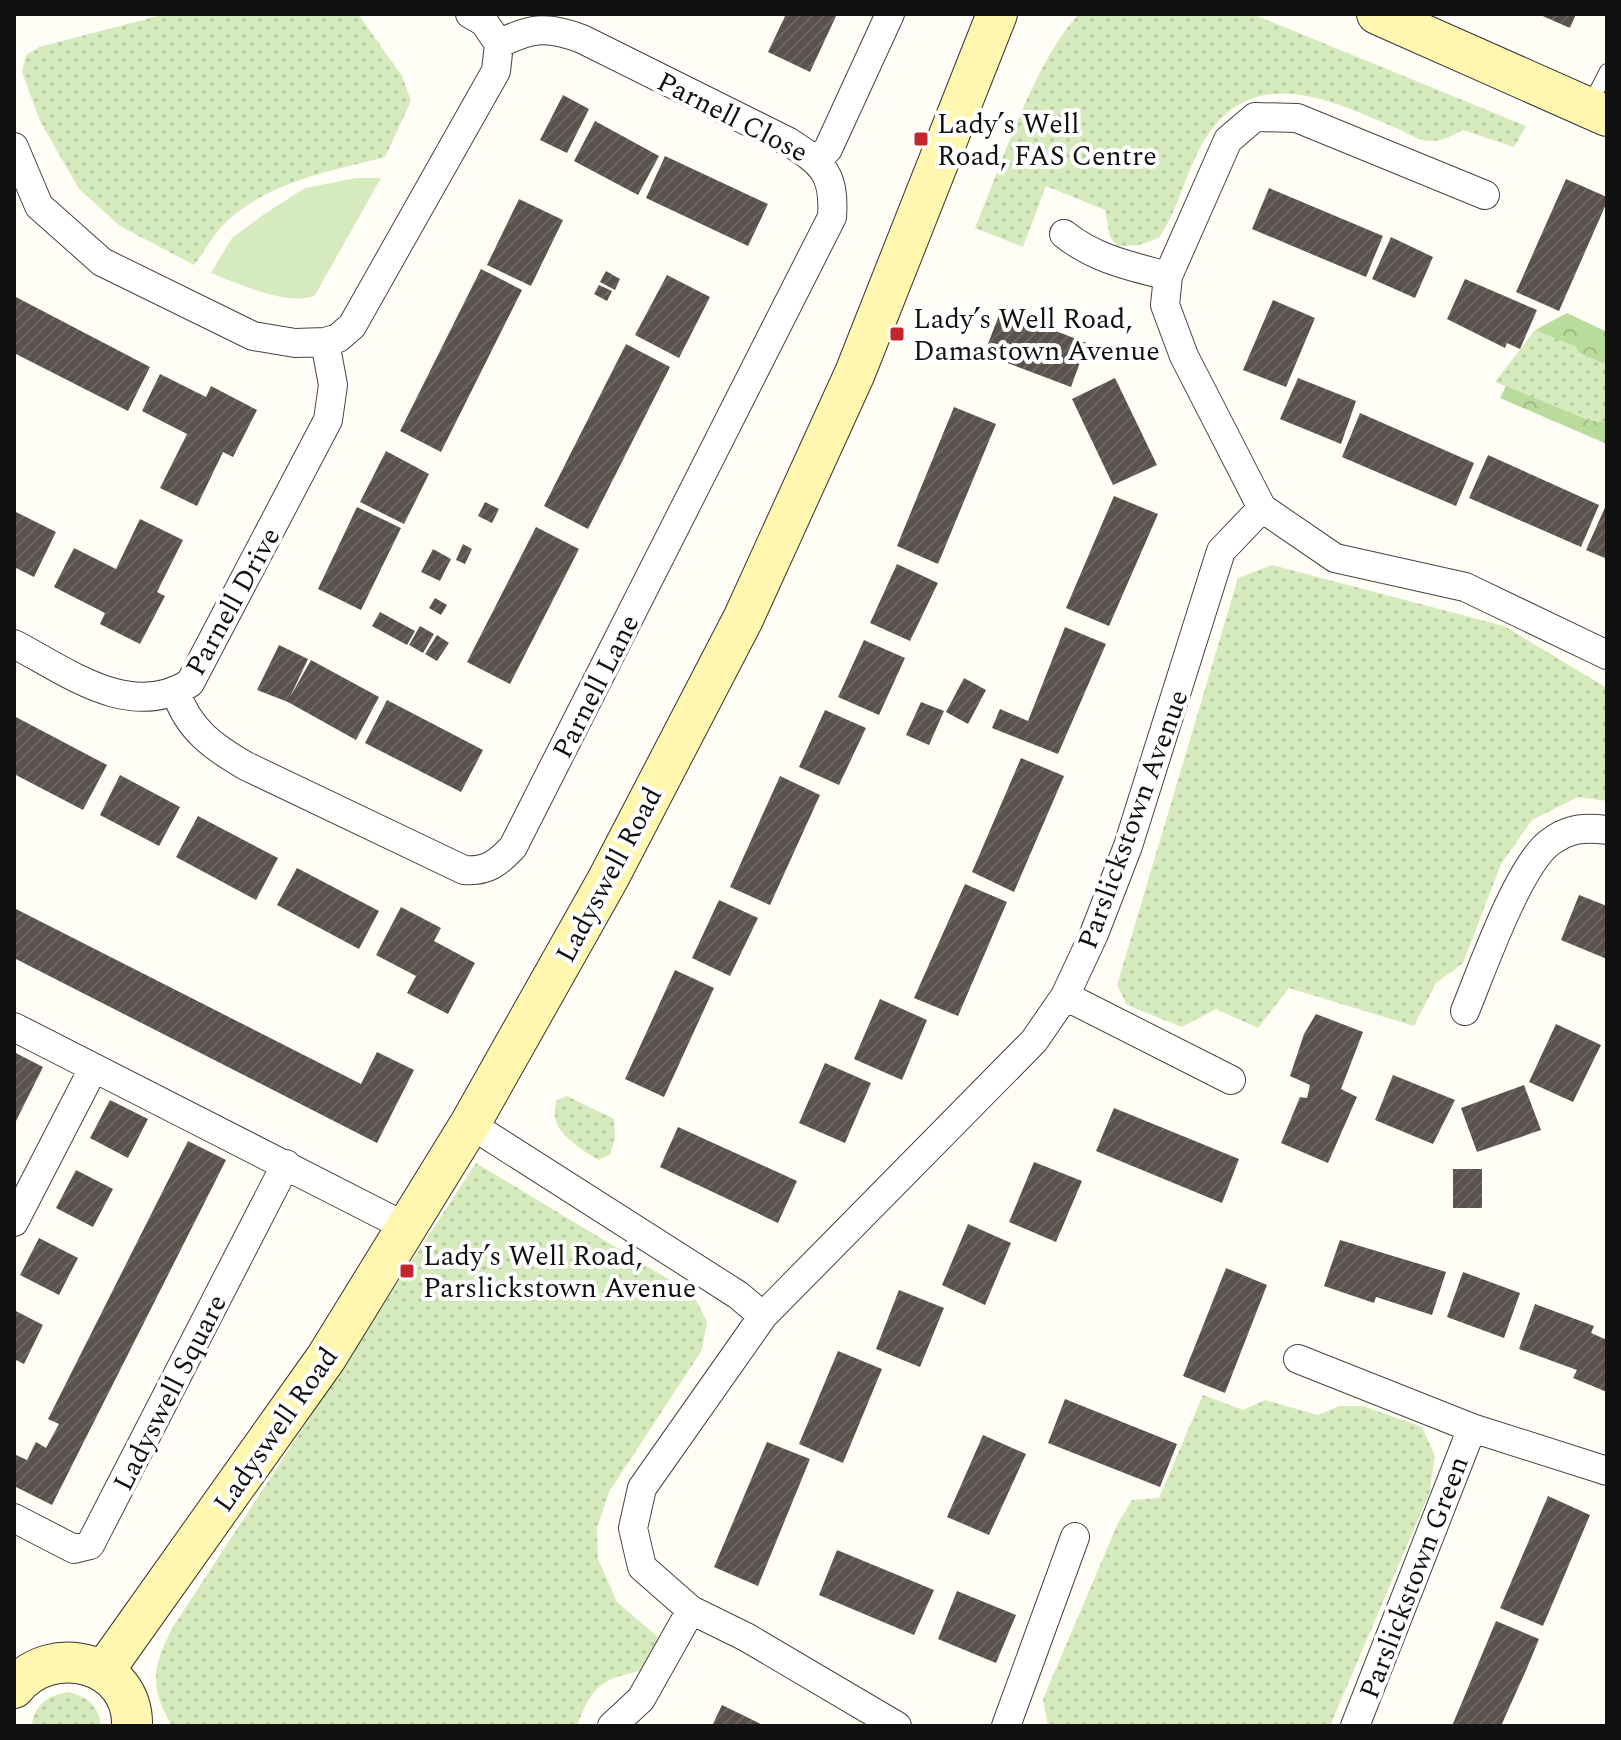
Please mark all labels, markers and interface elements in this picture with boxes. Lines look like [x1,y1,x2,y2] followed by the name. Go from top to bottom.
[649,61,815,174] street label: Parnell Close
[937,103,1157,178] place label: Lady’s Well Road, FAS Centre
[912,130,930,148] marker: Lady’s Well Road, FAS Centre
[913,298,1160,373] place label: Lady’s Well Road, Damastown Avenue
[888,325,906,343] marker: Lady’s Well Road, Damastown Avenue
[175,520,292,684] street label: Parnell Drive
[542,607,651,766] street label: Parnell Lane
[1066,684,1200,955] street label: Parslickstown Avenue
[545,779,674,970] street label: Ladyswell Road
[423,1235,696,1310] place label: Lady’s Well Road, Parslickstown Avenue
[398,1262,416,1280] marker: Lady’s Well Road, Parslickstown Avenue
[102,1287,238,1499] street label: Ladyswell Square
[203,1338,349,1522] street label: Ladyswell Road
[1348,1450,1481,1705] street label: Parslickstown Green

